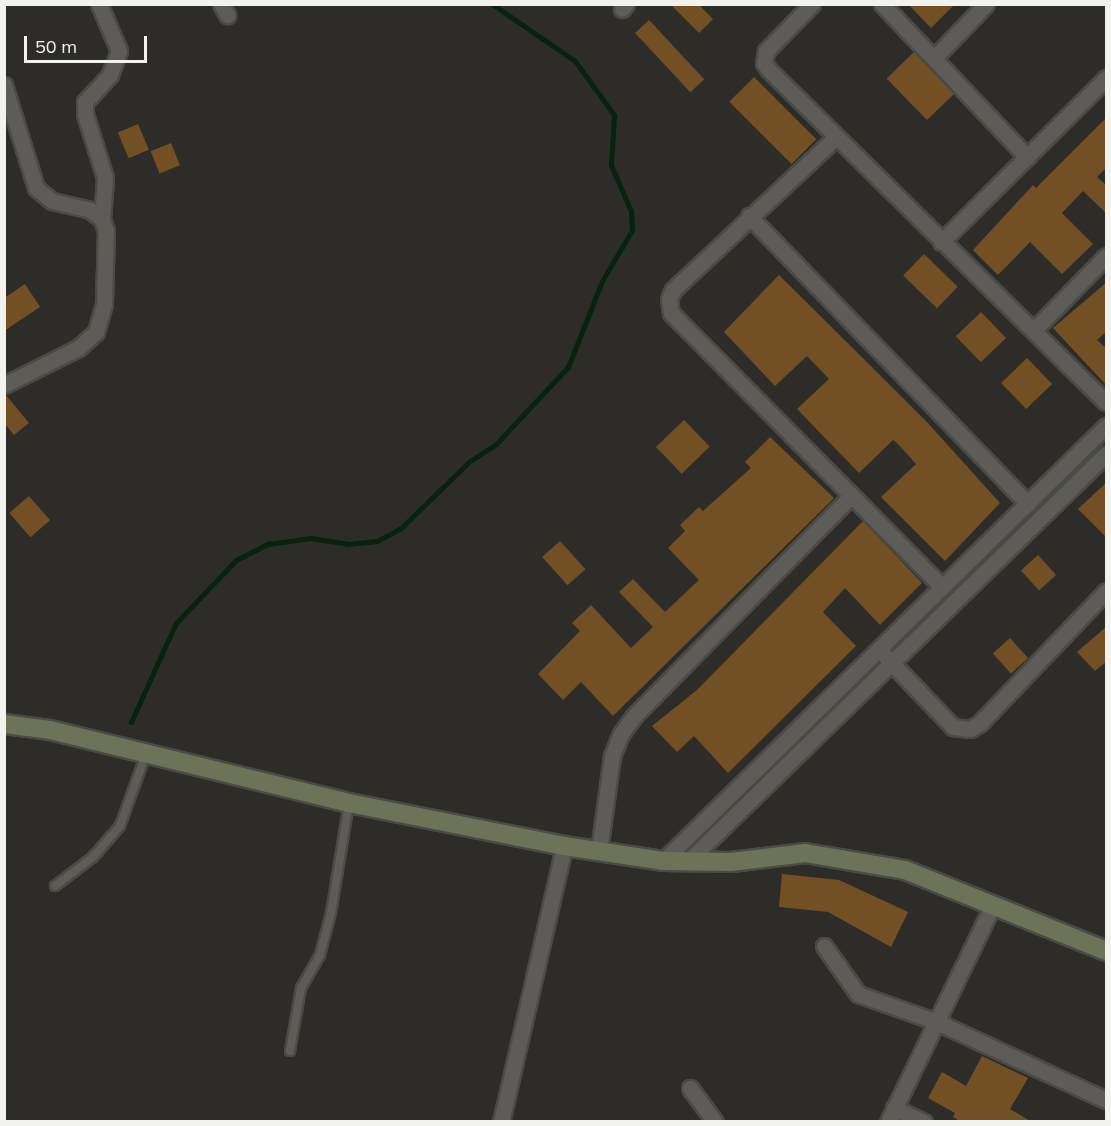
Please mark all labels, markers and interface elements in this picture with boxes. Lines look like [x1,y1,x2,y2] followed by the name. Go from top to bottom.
[27,24,150,62] scale bar
[35,35,77,58] text: 50 m

